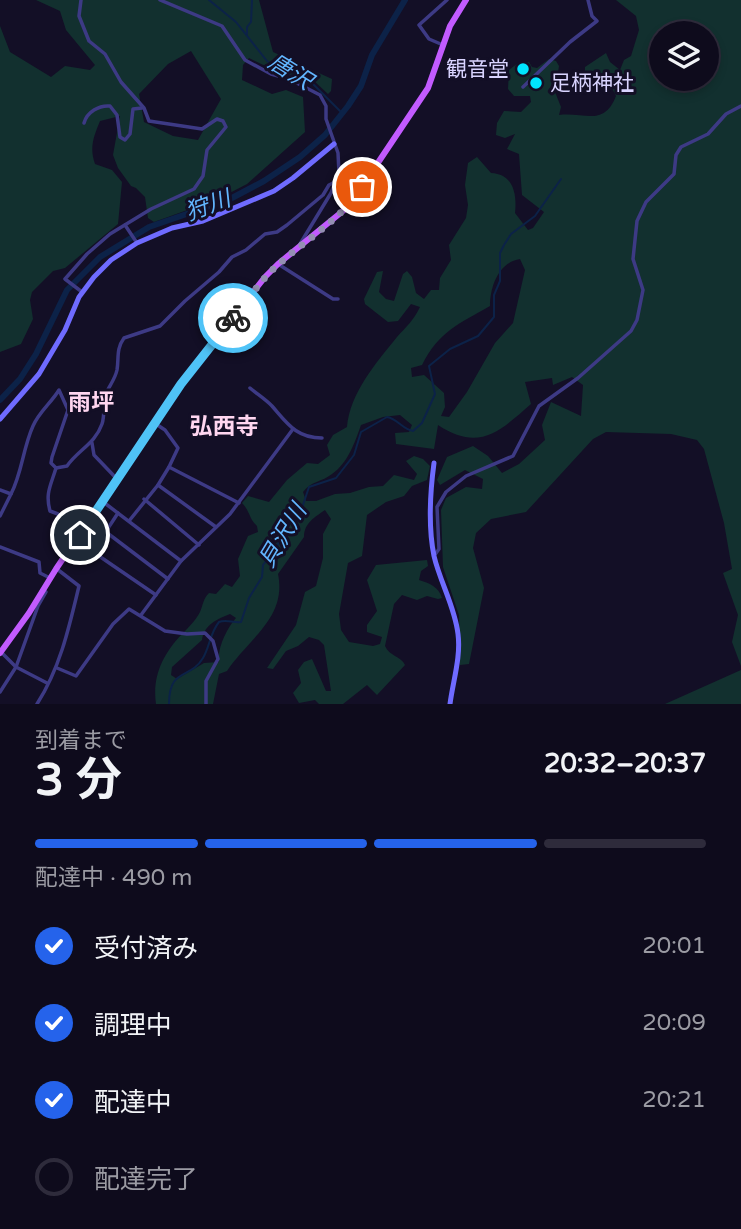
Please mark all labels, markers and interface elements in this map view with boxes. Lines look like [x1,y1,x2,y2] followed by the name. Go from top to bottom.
[649,21,719,91] map controls
[649,21,719,91] button: layers
[263,48,319,98] water label: 唐沢
[446,57,509,82] place label: 観音堂
[515,61,531,77] marker: 観音堂
[550,71,634,96] place label: 足柄神社
[528,75,544,91] marker: 足柄神社
[332,157,392,217] pin
[343,168,381,206] icon: bag
[182,184,237,227] water label: 狩川
[198,283,268,353] courier
[214,299,252,337] icon: bike
[68,389,114,417] district label: 雨坪
[190,413,259,441] district label: 弘西寺
[253,497,314,573] water label: 貝沢川
[50,505,110,565] pin
[61,516,99,554] icon: home
[35,727,127,755] text: 到着まで
[544,748,706,779] text: 20:32–20:37
[35,753,122,808] text: 3 分
[35,864,192,892] text: 配達中 · 490 m
[35,927,73,965] icon: check
[642,932,706,960] text: 20:01
[94,933,198,964] text: 受付済み
[35,1004,73,1042] icon: check
[642,1009,706,1037] text: 20:09
[94,1010,172,1041] text: 調理中
[35,1081,73,1119] icon: check
[642,1086,706,1114] text: 20:21
[94,1087,172,1118] text: 配達中
[94,1164,198,1195] text: 配達完了

